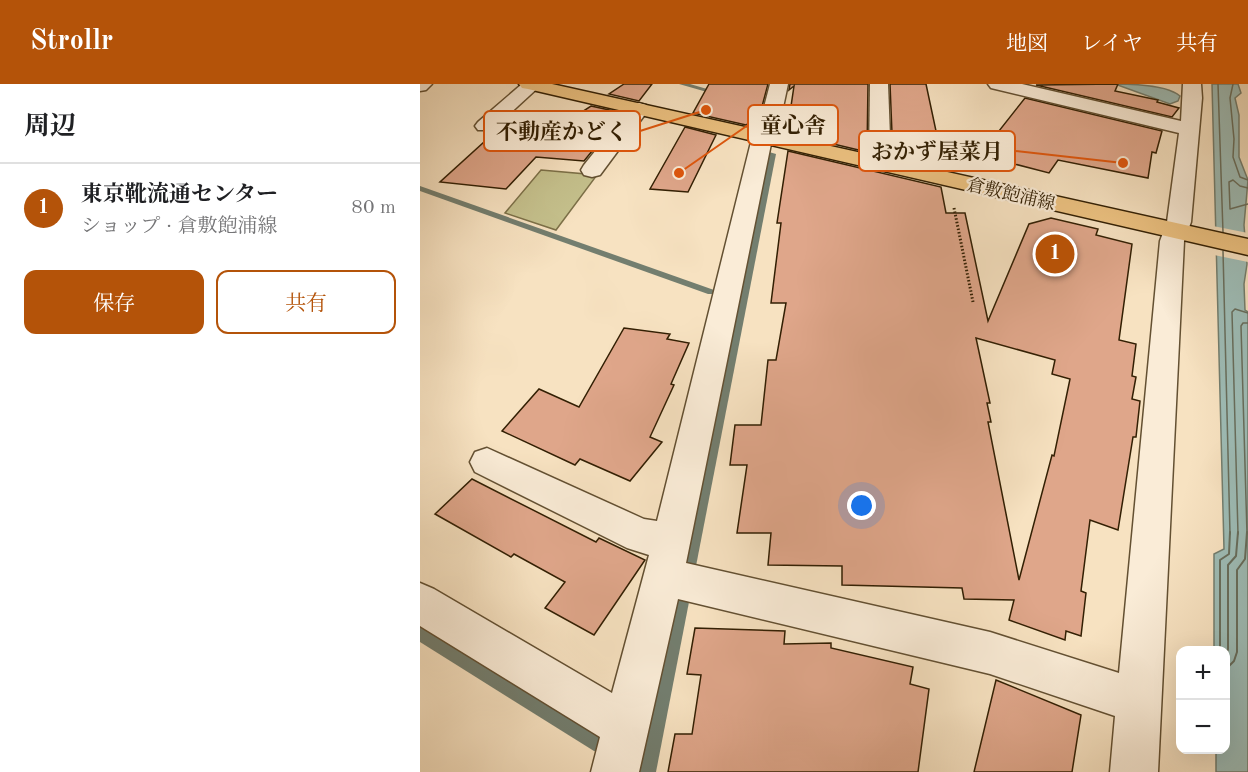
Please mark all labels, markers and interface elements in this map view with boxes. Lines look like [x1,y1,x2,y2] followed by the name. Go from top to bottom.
[30,28,113,56] text: Strollr
[1006,34,1048,55] text: 地図
[1081,34,1143,55] text: レイヤ
[1176,34,1218,55] text: 共有
[748,105,838,145] callout: 童心舎
[484,111,640,151] callout: 不動産かどく
[760,113,826,138] text: 童心舎
[24,114,76,140] text: 周辺
[496,120,628,144] text: 不動産かどく
[859,131,1015,171] callout: おかず屋菜月
[871,140,1003,164] text: おかず屋菜月
[965,174,1057,214] street label: 倉敷飽浦線
[81,184,278,206] text: 東京靴流通センター
[38,198,49,218] text: 1
[351,198,396,218] text: 80 m
[81,217,277,237] text: ショップ · 倉敷飽浦線
[1036,232,1074,276] pin: 1
[24,270,204,334] button: 保存
[216,270,396,334] button: 共有
[847,491,876,520] your location
[1176,646,1230,754] map controls
[1176,646,1230,700] button: +
[1176,700,1230,754] button: −

